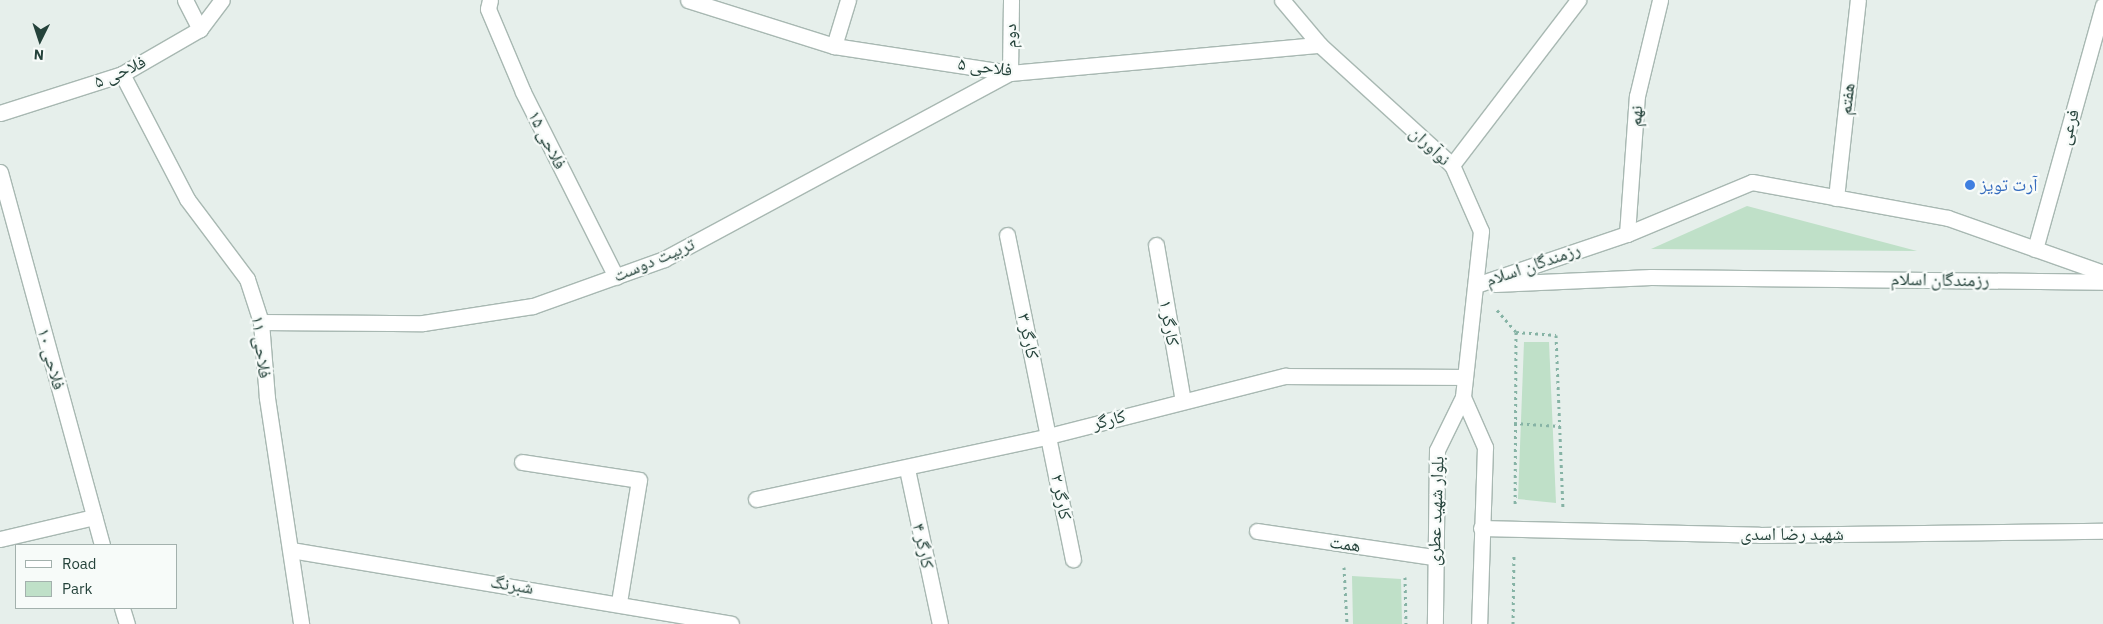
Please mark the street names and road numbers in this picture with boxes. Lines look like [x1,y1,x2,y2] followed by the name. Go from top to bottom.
[999,24,1021,48] street label: دوم
[91,51,149,93] street label: فلاحی ۵
[957,53,1013,81] street label: فلاحی ۵
[1834,82,1860,116] street label: هفتم
[1624,105,1648,127] street label: نهم
[523,107,571,173] street label: فلاحی ۱۵
[2054,107,2084,147] street label: فرعی
[1405,122,1455,170] street label: نوآوران
[610,233,698,287] street label: تربیت دوست
[1483,239,1583,291] street label: رزمندگان اسلام
[1891,268,1989,292] street label: رزمندگان اسلام
[1154,298,1184,348] street label: کارگر ۱
[1013,311,1043,361] street label: کارگر ۳
[246,315,276,379] street label: فلاحی ۱۱
[32,326,70,392] street label: فلاحی ۱۰
[1090,405,1128,435] street label: کارگر
[1423,456,1449,566] street label: بلوار شهید عطری
[1046,472,1076,522] street label: کارگر ۲
[908,521,938,571] street label: کارگر ۴
[1740,523,1844,545] street label: شهید رضا اسدی
[1328,531,1362,557] street label: همت
[489,571,535,599] street label: شبرنگ

